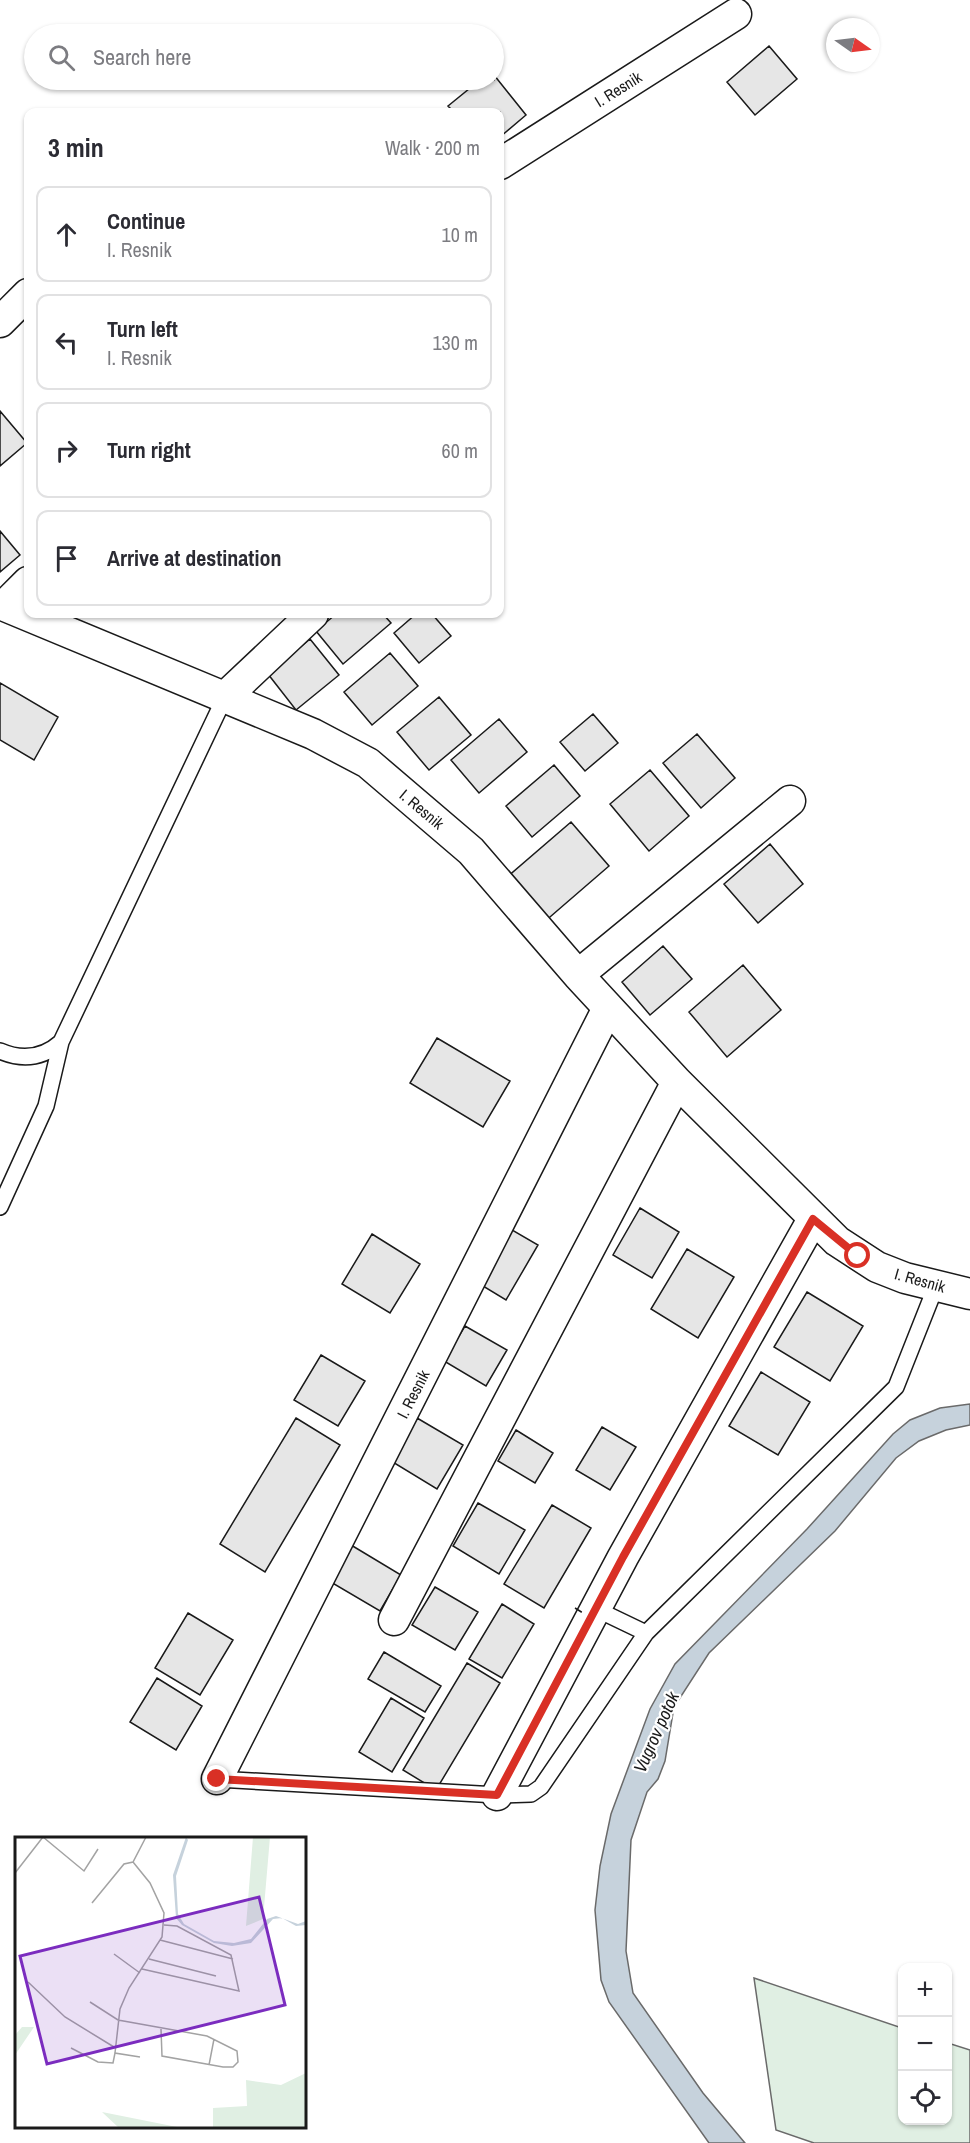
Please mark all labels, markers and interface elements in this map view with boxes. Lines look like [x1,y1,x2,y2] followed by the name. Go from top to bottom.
[826,18,880,72] north arrow
[24,24,504,90] search box
[45,41,78,74] icon: search
[93,42,191,72] text: Search here
[590,66,646,112] street label: I. Resnik
[48,130,104,165] text: 3 min
[385,134,480,161] text: Walk · 200 m
[107,206,185,236] text: Continue
[50,218,83,251] icon: ahead
[442,221,478,248] text: 10 m
[107,236,172,263] text: I. Resnik
[107,314,178,344] text: Turn left
[50,326,83,359] icon: left
[432,329,478,356] text: 130 m
[107,344,172,371] text: I. Resnik
[50,434,83,467] icon: right
[107,435,191,465] text: Turn right
[442,437,478,464] text: 60 m
[50,542,83,575] icon: arrive
[107,543,281,573] text: Arrive at destination
[395,784,449,834] street label: I. Resnik
[844,1242,870,1268] route start
[892,1262,948,1298] street label: I. Resnik
[391,1366,435,1422] street label: I. Resnik
[627,1687,685,1777] water label: Vugrov potok
[203,1765,229,1791] route end
[15,1837,306,2128] inset map
[898,1963,952,2125] map controls
[898,1963,952,2017] button: +
[898,2017,952,2071] button: −
[898,2071,952,2125] button: locate

